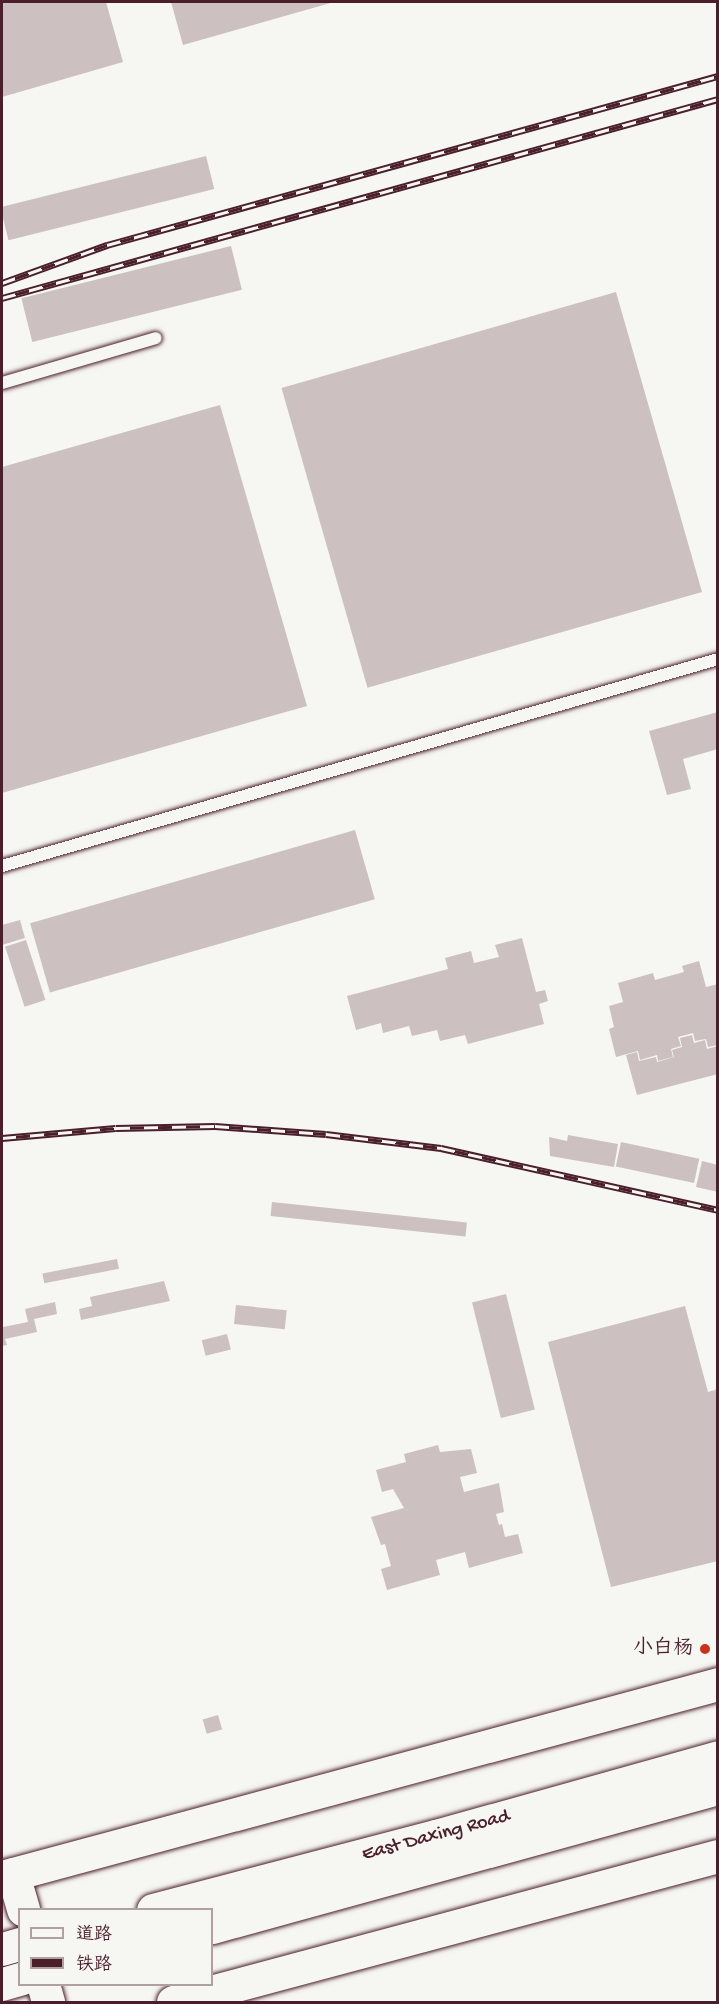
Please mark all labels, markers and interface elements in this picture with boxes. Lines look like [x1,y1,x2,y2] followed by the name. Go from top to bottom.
[633,1637,693,1661] place label: 小白杨
[698,1642,712,1656] marker: 小白杨
[359,1805,513,1867] street label: East Daxing Road
[18,1908,213,1986] legend
[76,1925,112,1946] text: 道路
[76,1955,112,1976] text: 铁路

